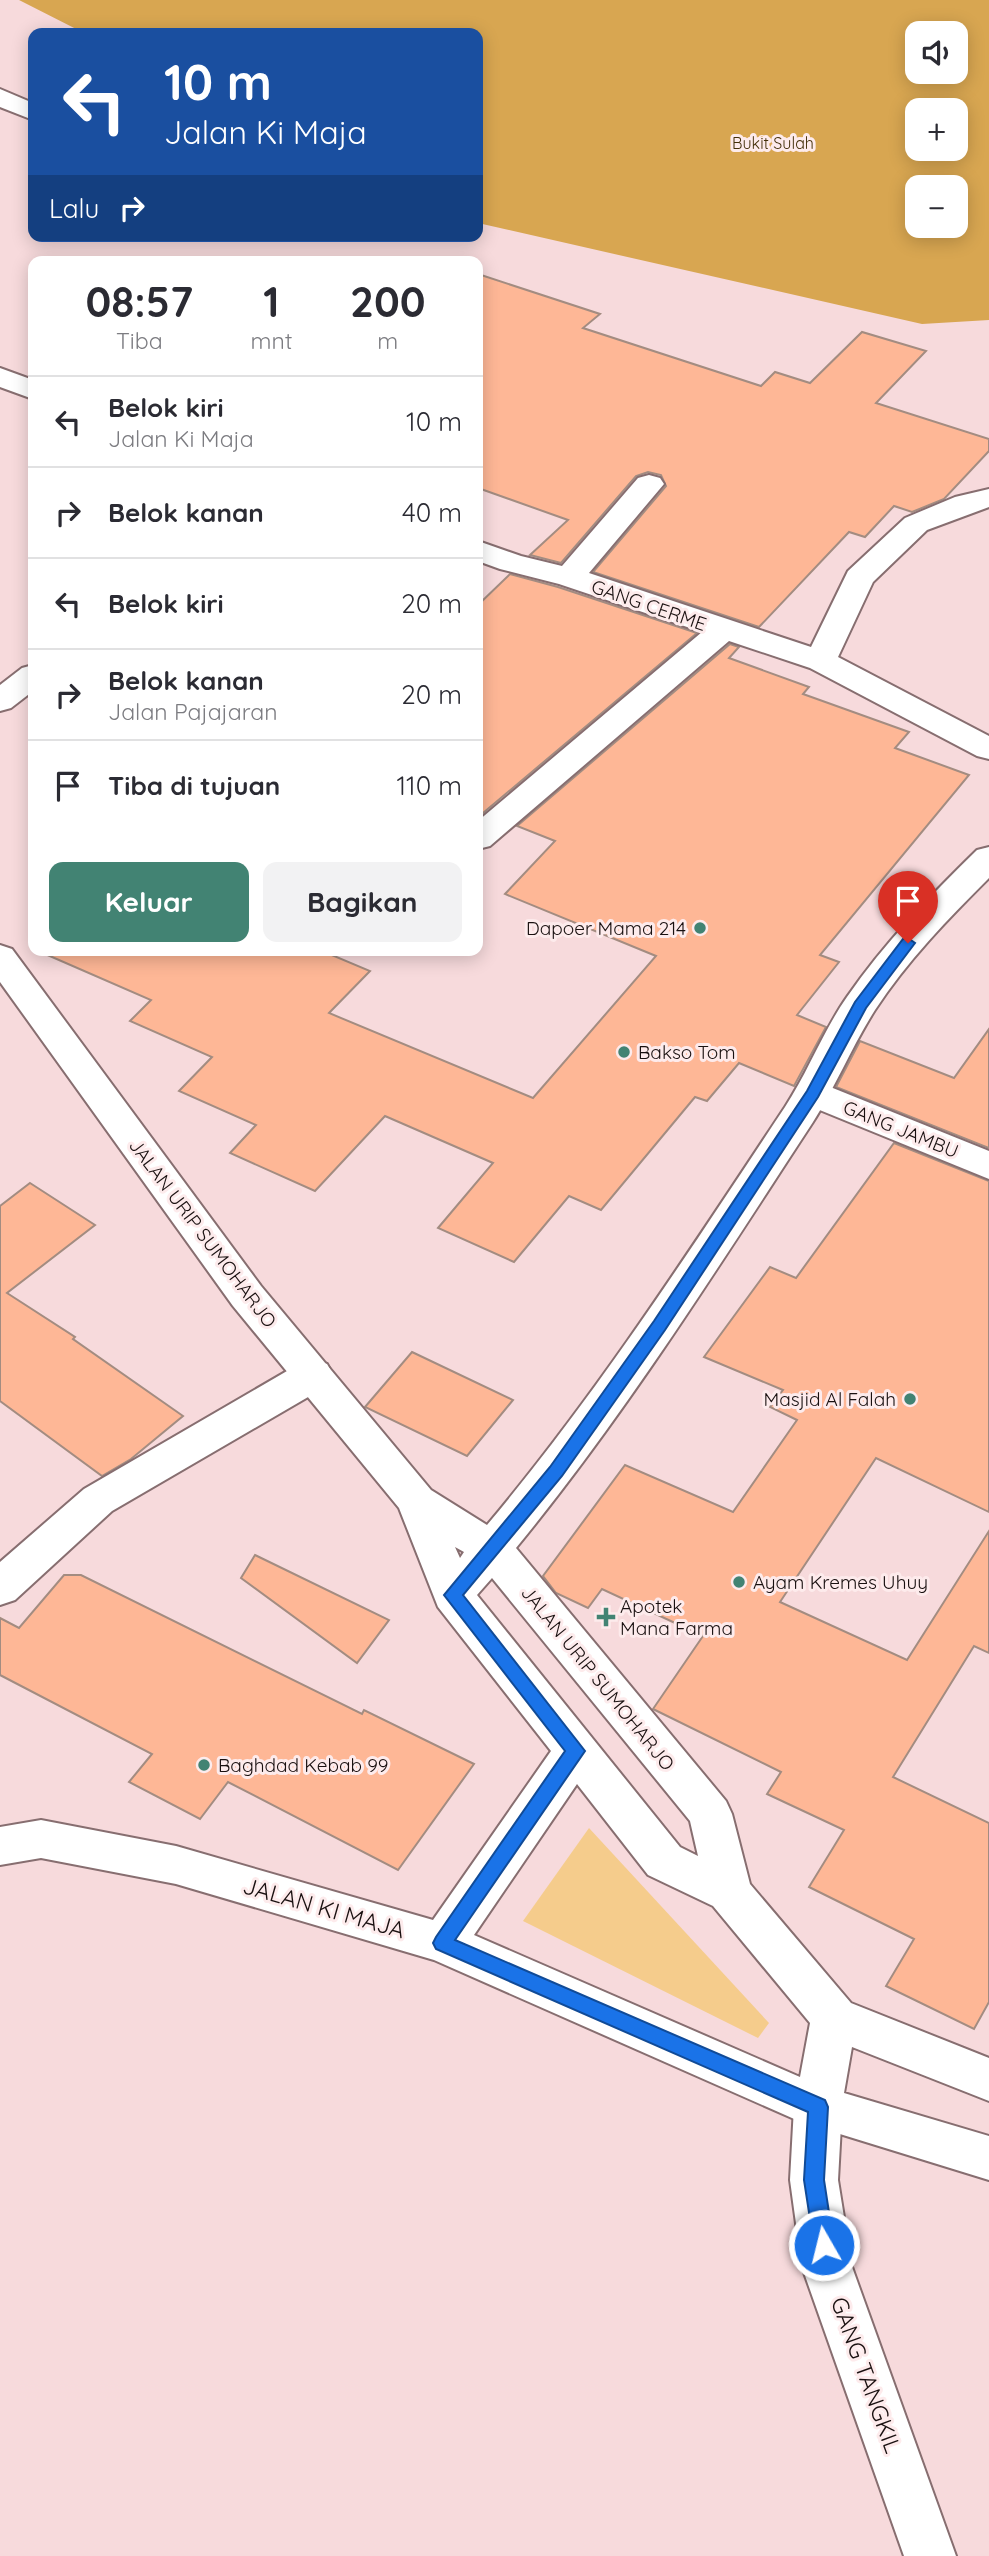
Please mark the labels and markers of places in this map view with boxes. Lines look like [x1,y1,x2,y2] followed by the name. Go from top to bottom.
[878,871,938,943] pin
[526,916,686,940] place label: Dapoer Mama 214
[692,920,708,936] marker: Dapoer Mama 214
[638,1040,736,1064] place label: Bakso Tom
[616,1044,632,1060] marker: Bakso Tom
[764,1387,896,1411] place label: Masjid Al Falah
[902,1391,918,1407] marker: Masjid Al Falah
[753,1570,928,1594] place label: Ayam Kremes Uhuy
[731,1574,747,1590] marker: Ayam Kremes Uhuy
[620,1594,733,1640] place label: Apotek Mana Farma
[598,1609,614,1625] marker: Apotek Mana Farma
[218,1753,388,1777] place label: Baghdad Kebab 99
[196,1757,212,1773] marker: Baghdad Kebab 99

